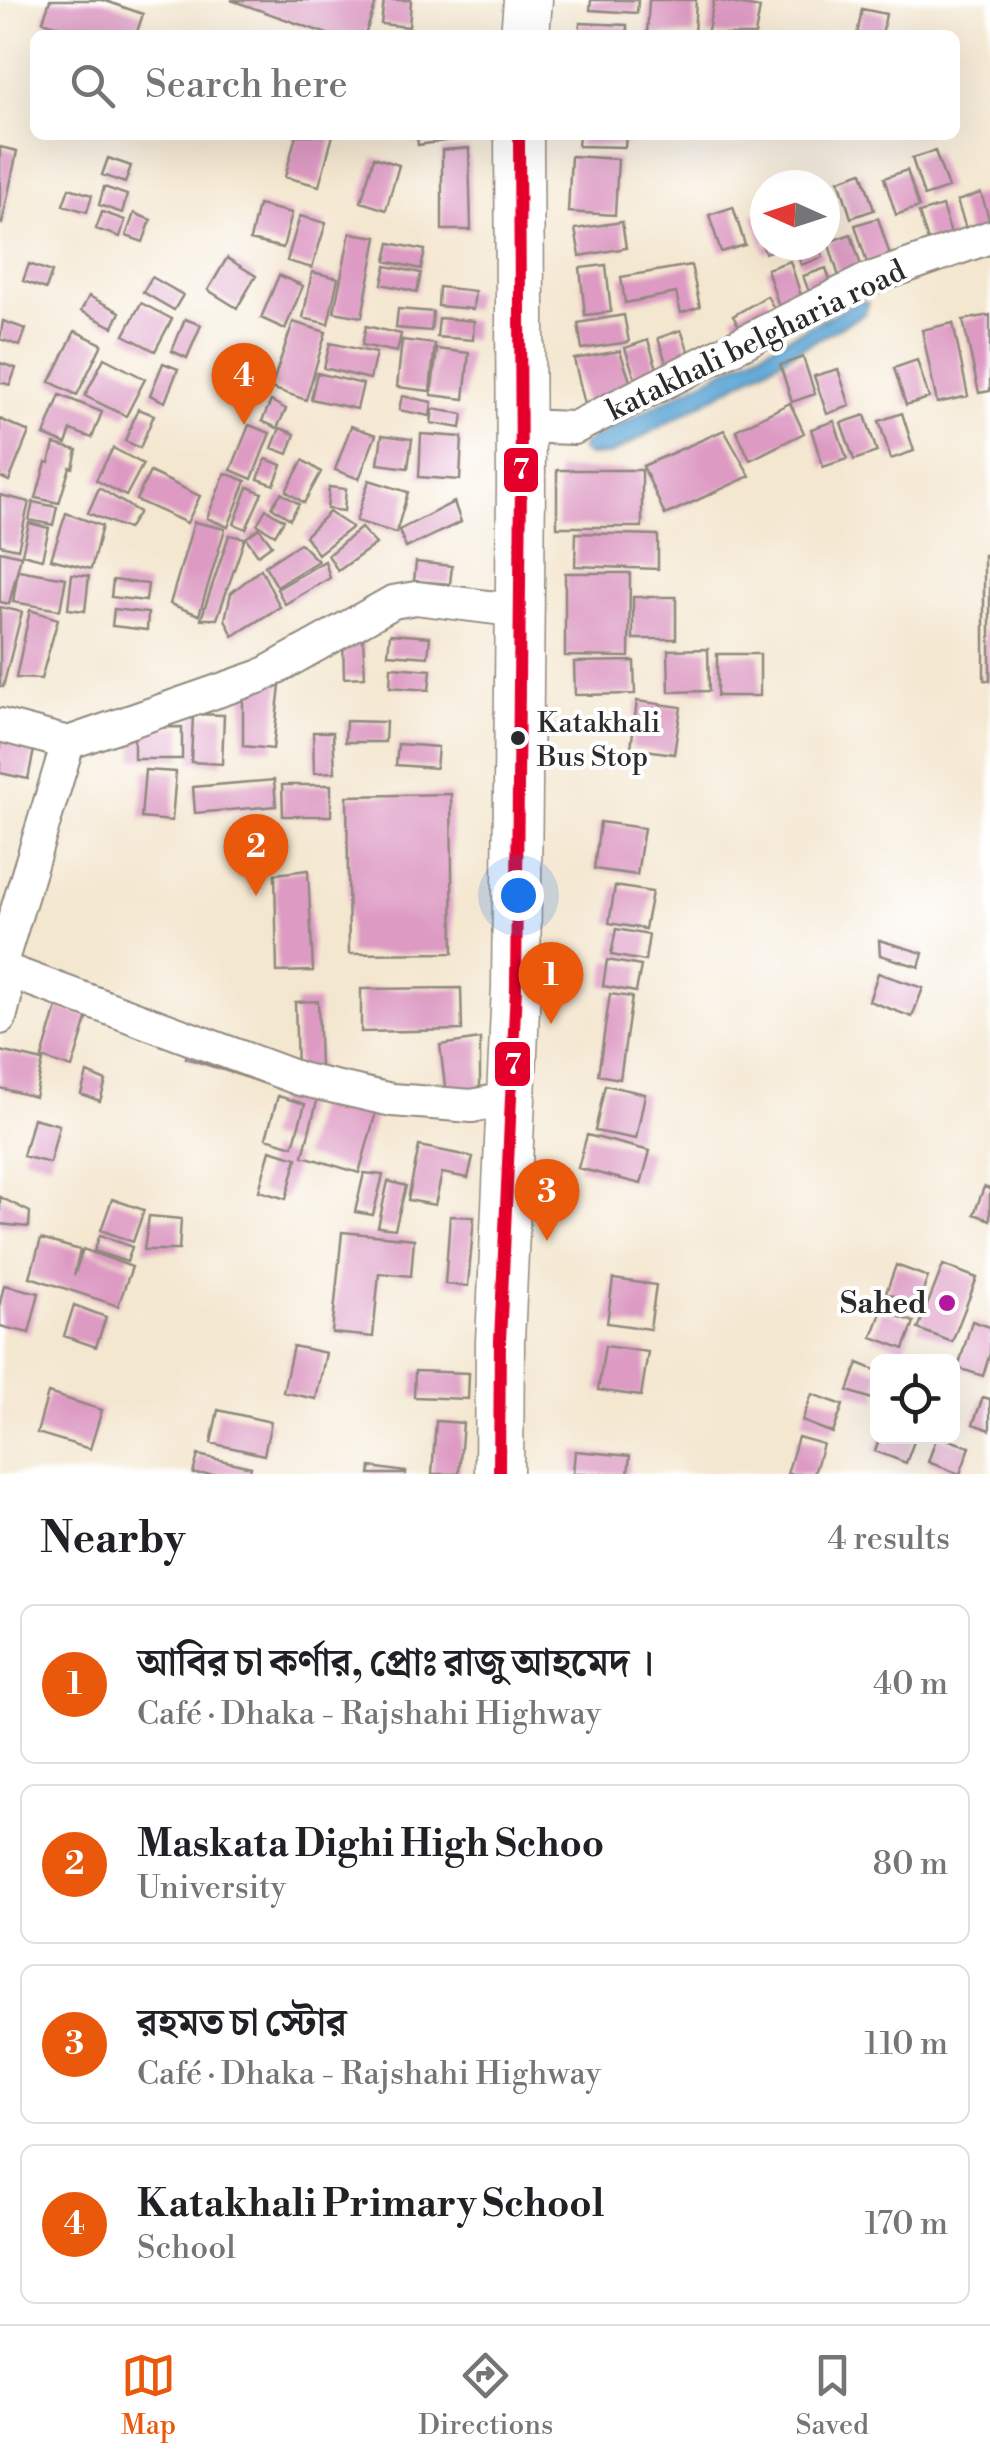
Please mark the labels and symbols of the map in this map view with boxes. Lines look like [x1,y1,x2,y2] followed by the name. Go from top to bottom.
[750,170,840,260] north arrow
[601,252,912,430] street label: katakhali belgharia road
[212,342,276,425] pin: 4
[502,446,540,494] line badge: 7
[513,453,530,488] text: 7
[536,706,660,775] place label: Katakhali Bus Stop
[508,728,528,748] marker: Katakhali Bus Stop
[224,814,288,896] pin: 2
[493,870,544,921] your location
[518,942,584,1024] pin: 1
[493,1040,532,1088] line badge: 7
[505,1048,522,1083] text: 7
[514,1158,580,1241] pin: 3
[840,1285,927,1323] place label: Sahed
[936,1292,958,1314] marker: Sahed

